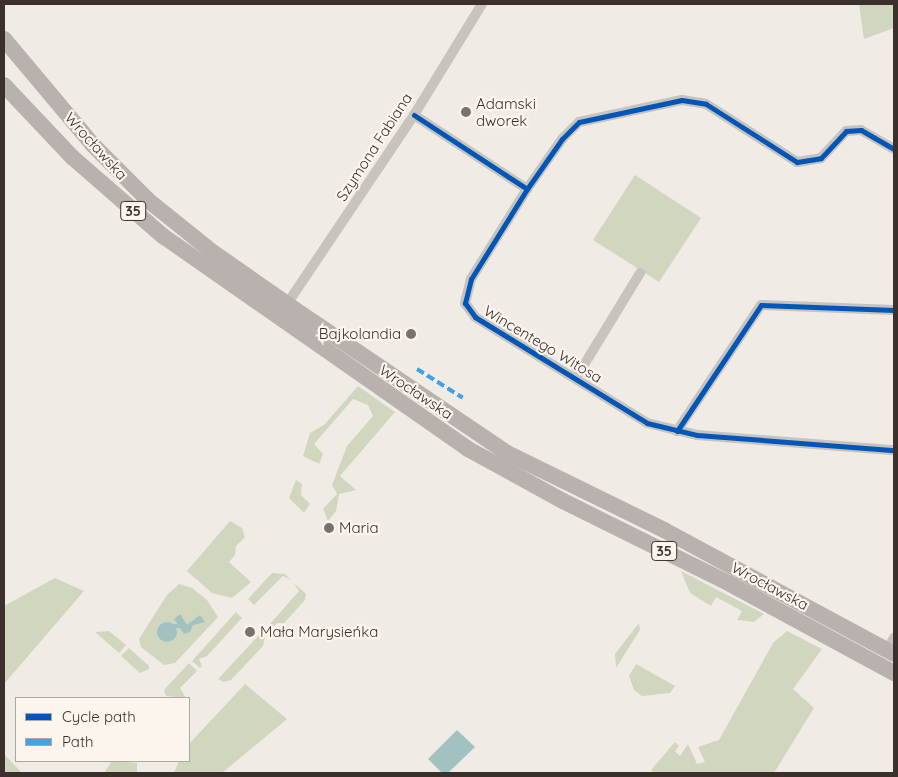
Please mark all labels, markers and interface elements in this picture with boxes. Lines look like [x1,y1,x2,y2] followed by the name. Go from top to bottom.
[332,90,416,204] street label: Szymona Fabiana
[476,94,536,129] place label: Adamski dworek
[460,106,472,118] marker: Adamski dworek
[61,109,131,183] street label: Wrocławska
[119,200,147,222] road number: 35
[481,302,605,386] street label: Wincentego Witosa
[319,325,401,343] place label: Bajkolandia
[405,328,417,340] marker: Bajkolandia
[376,361,456,423] street label: Wrocławska
[339,519,379,537] place label: Maria
[323,522,335,534] marker: Maria
[650,540,678,562] road number: 35
[728,558,812,614] street label: Wrocławska
[260,623,378,641] place label: Mała Marysieńka
[244,626,256,638] marker: Mała Marysieńka
[15,697,190,762] legend
[62,707,136,726] text: Cycle path
[62,732,94,751] text: Path

